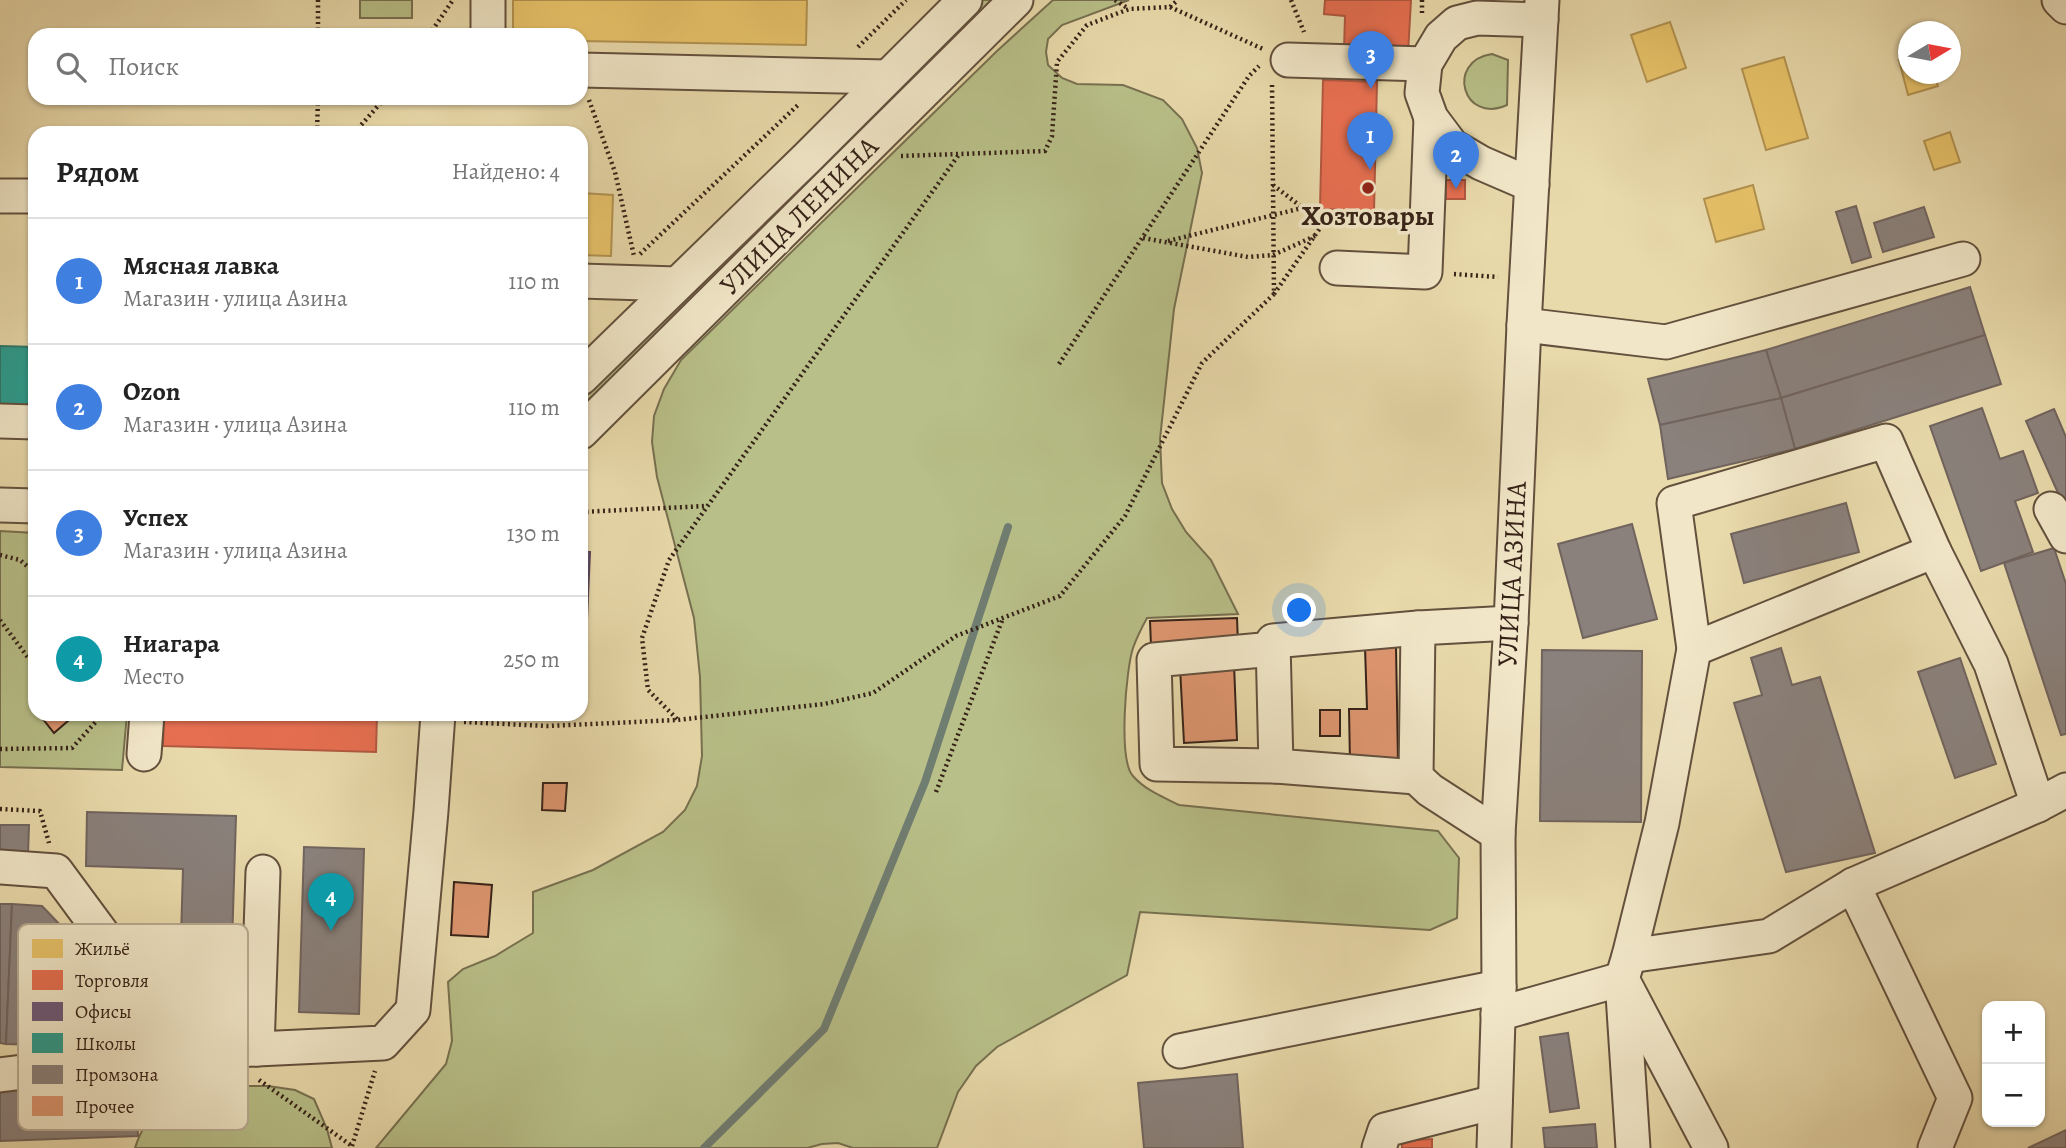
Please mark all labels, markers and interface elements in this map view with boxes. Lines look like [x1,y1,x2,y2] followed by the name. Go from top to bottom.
[1898,21,1961,84] north arrow
[28,28,588,105] search box
[1348,31,1394,89] pin: 3
[52,48,90,86] icon: search
[108,49,179,84] text: Поиск
[1347,112,1393,170] pin: 1
[711,128,887,304] street label: УЛИЦА ЛЕНИНА
[1433,131,1479,189] pin: 2
[56,152,139,192] text: Рядом
[452,156,560,187] text: Найдено: 4
[1360,180,1376,196] marker: Хозтовары
[1301,197,1435,235] place label: Хозтовары
[123,248,279,283] text: Мясная лавка
[75,266,83,297] text: 1
[508,266,560,297] text: 110 m
[123,283,347,314] text: Магазин · улица Азина
[123,374,181,409] text: Ozon
[73,392,85,423] text: 2
[508,392,560,423] text: 110 m
[123,409,347,440] text: Магазин · улица Азина
[1488,480,1536,668] street label: УЛИЦА АЗИНА
[123,500,188,535] text: Успех
[74,518,84,549] text: 3
[507,518,560,549] text: 130 m
[123,535,347,566] text: Магазин · улица Азина
[1282,593,1316,627] your location
[123,626,220,661] text: Ниагара
[74,644,84,675] text: 4
[503,644,560,675] text: 250 m
[123,661,184,692] text: Место
[308,873,354,931] pin: 4
[18,924,248,1130] legend
[75,936,130,962] text: Жильё
[75,968,149,994] text: Торговля
[75,999,132,1025] text: Офисы
[1982,1001,2045,1127] map controls
[1982,1001,2045,1064] button: +
[75,1031,136,1057] text: Школы
[75,1062,159,1088] text: Промзона
[1982,1064,2045,1127] button: −
[75,1094,135,1120] text: Прочее

